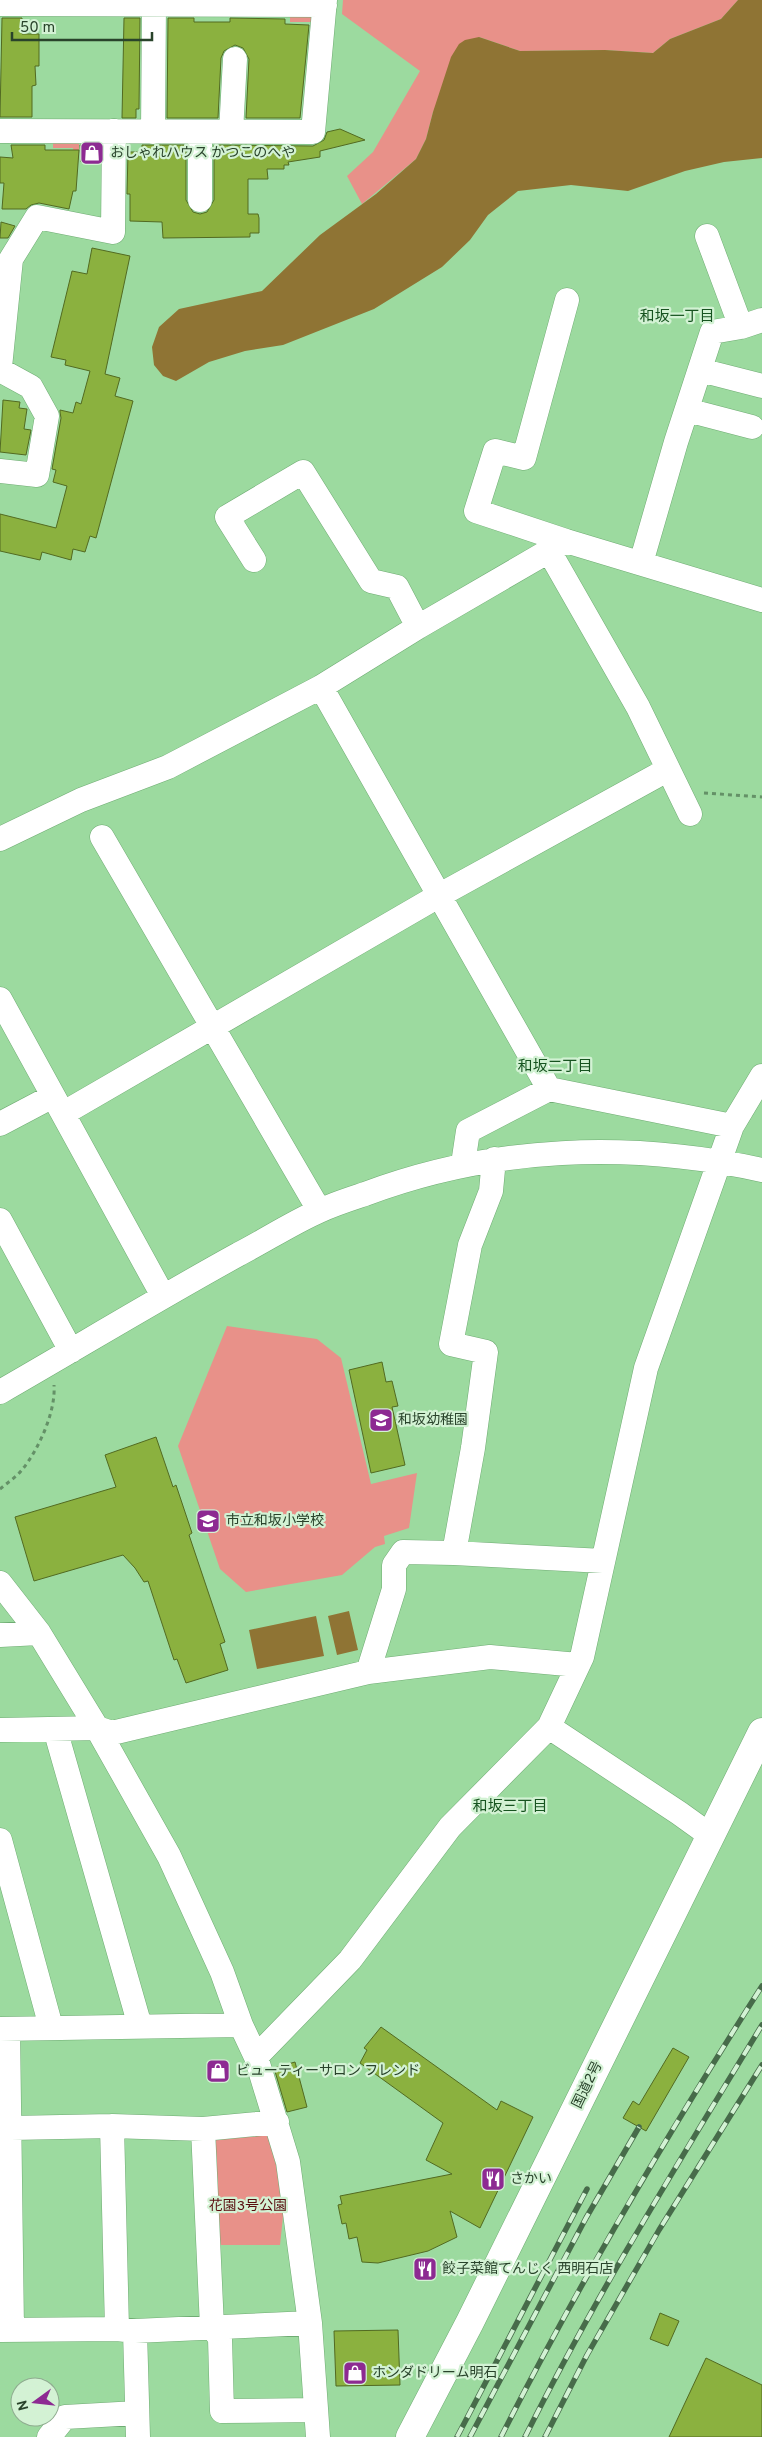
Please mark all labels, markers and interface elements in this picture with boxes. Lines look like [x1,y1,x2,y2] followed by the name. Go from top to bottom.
[12,10,152,42] scale bar
[20,19,55,38] text: 50 m
[79,140,105,166] shop icon: おしゃれハウス かつこのへや
[110,145,295,162] place label: おしゃれハウス かつこのへや
[639,308,715,327] district label: 和坂一丁目
[517,1058,593,1077] district label: 和坂二丁目
[368,1407,394,1433] school or university icon: 和坂幼稚園
[398,1412,468,1429] place label: 和坂幼稚園
[195,1508,221,1534] school or university icon: 市立和坂小学校
[226,1513,324,1530] place label: 市立和坂小学校
[472,1798,548,1817] district label: 和坂三丁目
[205,2058,231,2084] shop icon: ビューティーサロン フレンド
[569,2059,607,2111] street label: 国道2号
[236,2063,420,2080] place label: ビューティーサロン フレンド
[480,2166,506,2192] restaurant icon: さかい
[510,2171,552,2188] place label: さかい
[209,2198,287,2215] park label: 花園3号公園
[412,2256,438,2282] restaurant icon: 餃子菜館てんじく 西明石店
[442,2261,613,2278] place label: 餃子菜館てんじく 西明石店
[342,2360,368,2386] shop icon: ホンダドリーム明石
[372,2365,498,2382] place label: ホンダドリーム明石
[10,2377,60,2427] north arrow
[14,2398,33,2412] text: N

